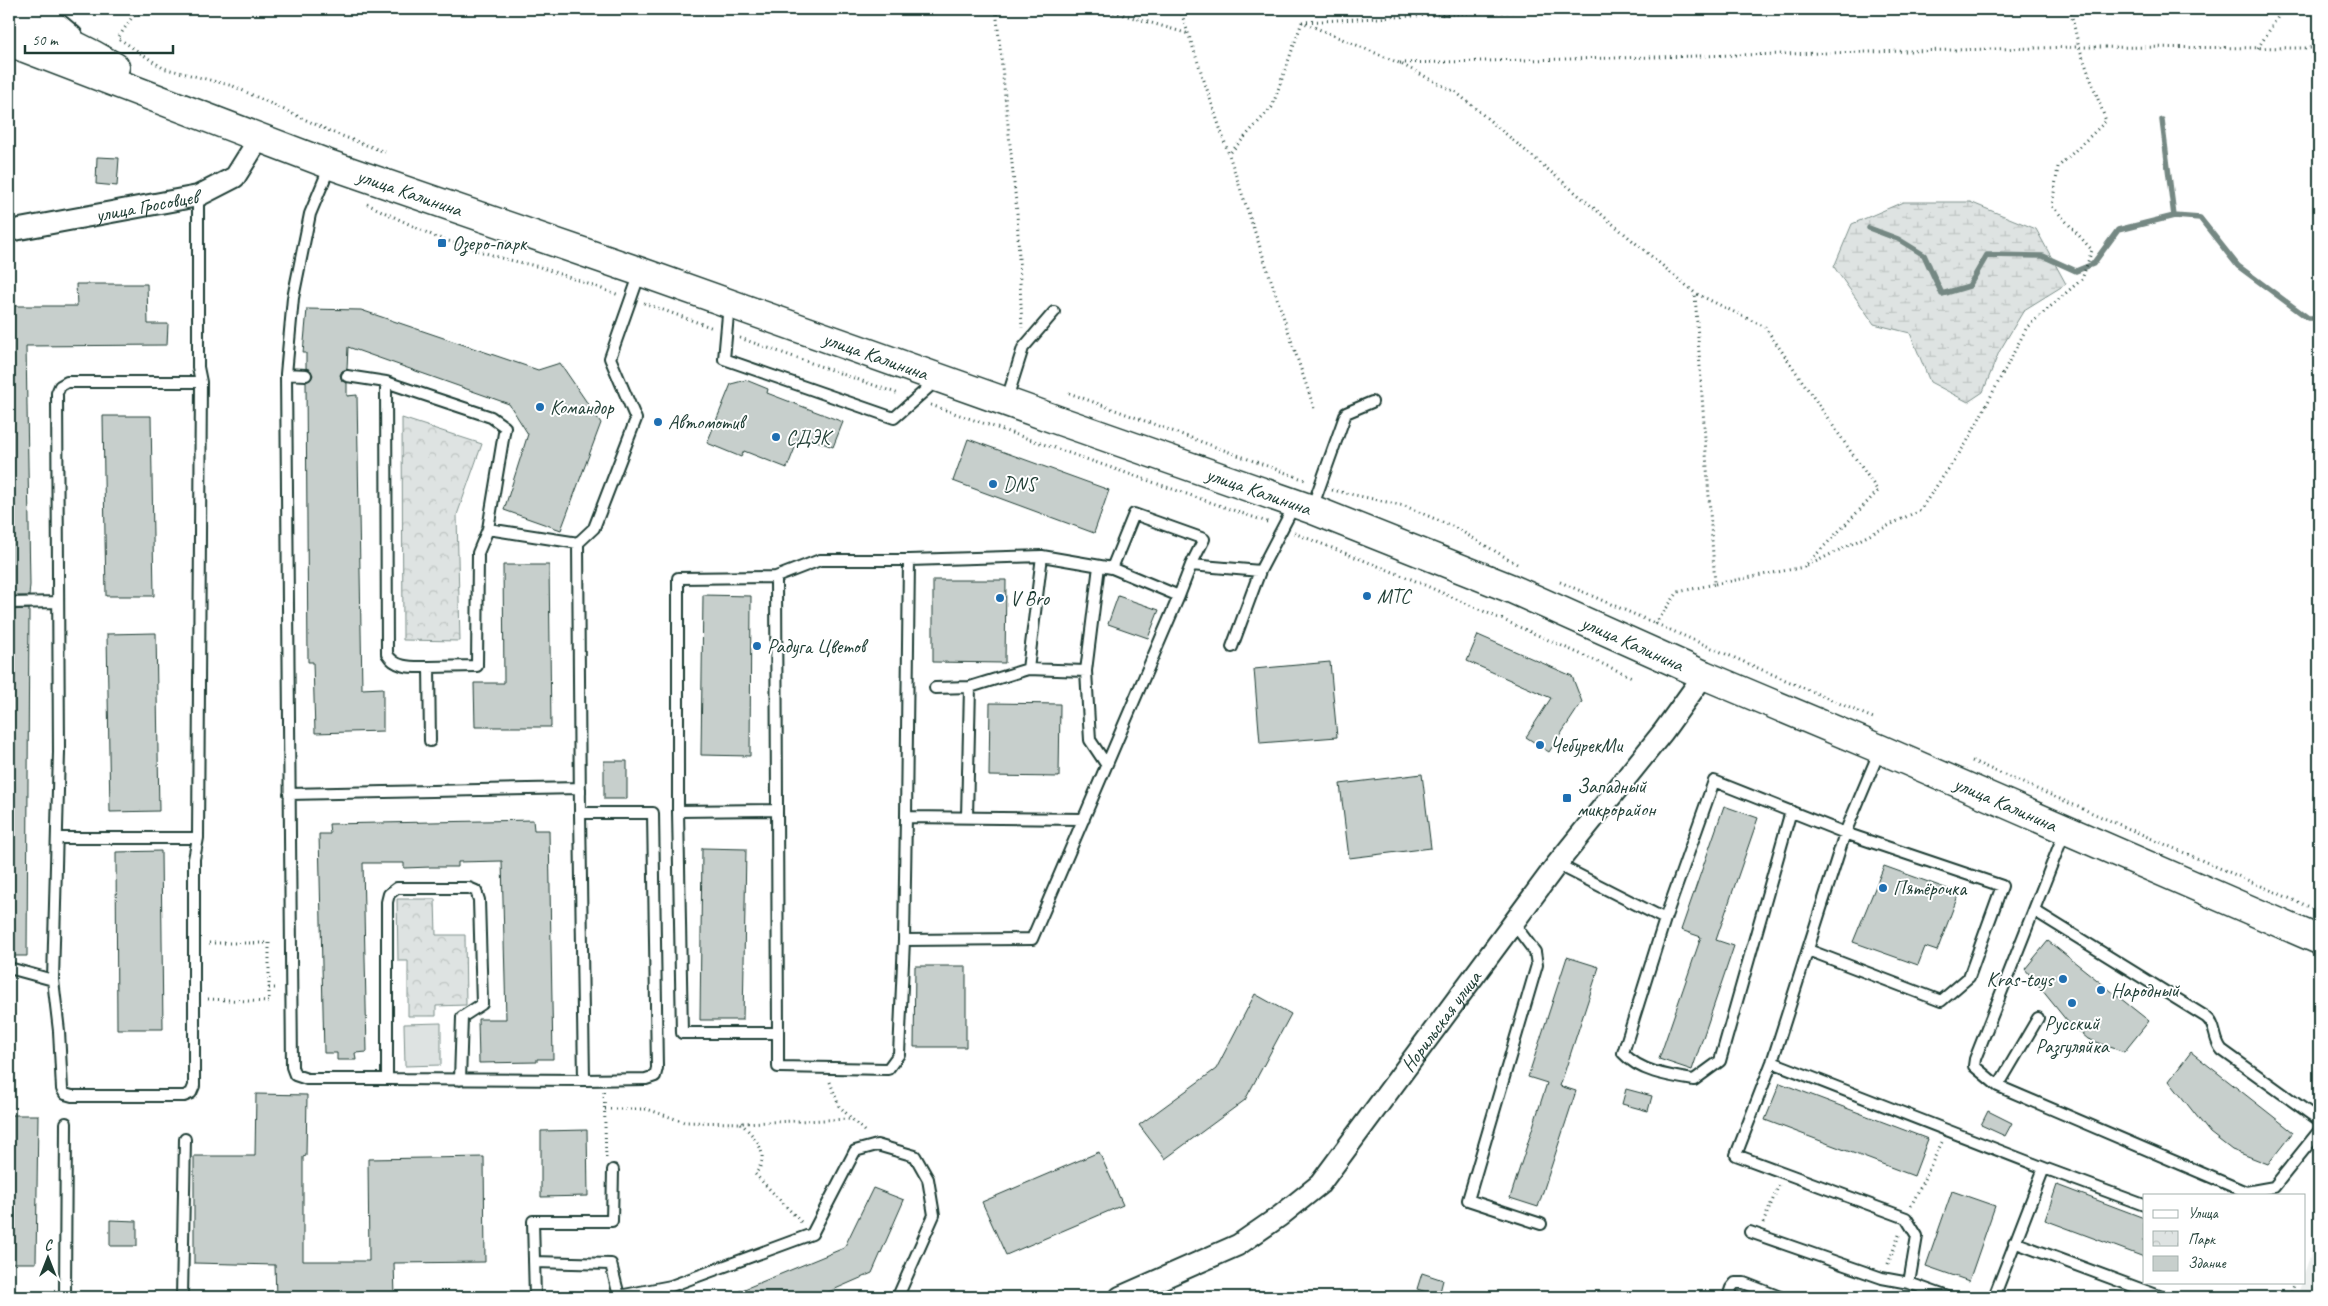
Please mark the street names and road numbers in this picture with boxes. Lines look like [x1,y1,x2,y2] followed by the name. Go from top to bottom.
[353,162,467,222] street label: улица Калинина
[92,183,205,227] street label: улица Гросовцев
[819,325,933,386] street label: улица Калинина
[1202,460,1316,521] street label: улица Калинина
[1577,609,1689,677] street label: улица Калинина
[1950,770,2062,837] street label: улица Калинина
[1395,965,1487,1077] street label: Норильская улица

